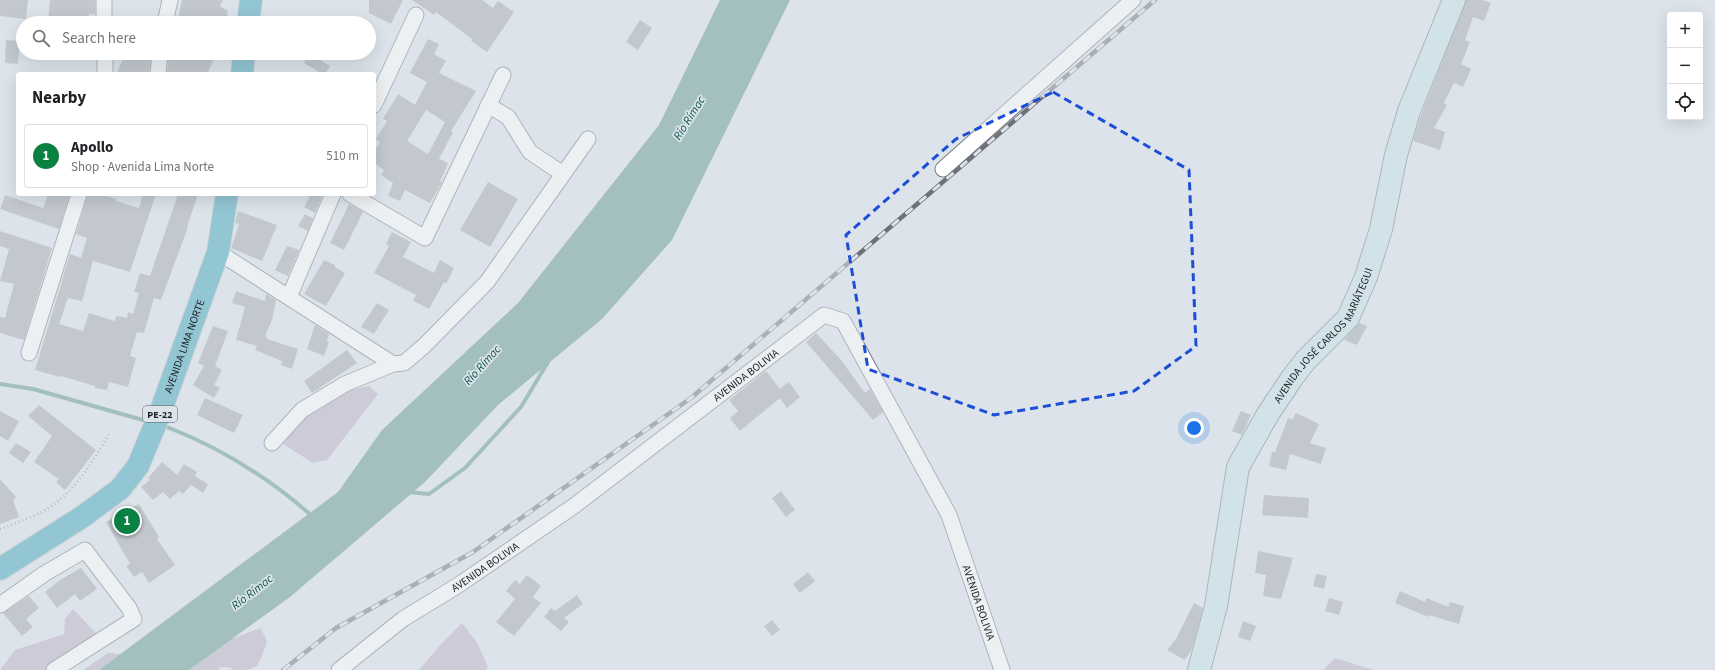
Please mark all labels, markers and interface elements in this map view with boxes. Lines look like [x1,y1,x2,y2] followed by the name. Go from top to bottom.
[1667,12,1703,120] map controls
[1667,12,1703,48] button: +
[16,16,376,60] search box
[30,27,52,49] icon: search
[62,28,136,49] text: Search here
[1667,48,1703,84] button: −
[1667,84,1703,120] button: locate
[32,86,86,110] text: Nearby
[669,92,710,143] water label: Río Rímac
[71,137,113,158] text: Apollo
[43,147,49,165] text: 1
[326,147,359,165] text: 510 m
[71,158,214,176] text: Shop · Avenida Lima Norte
[1270,266,1376,406] street label: AVENIDA JOSÉ CARLOS MARIÁTEGUI
[161,297,208,395] street label: AVENIDA LIMA NORTE
[460,341,506,389] water label: Río Rímac
[710,345,782,405] street label: AVENIDA BOLIVIA
[143,406,177,422] road number: PE-22
[1184,418,1204,438] your location
[114,506,140,536] pin: 1
[449,539,522,596] street label: AVENIDA BOLIVIA
[959,563,998,642] street label: AVENIDA BOLIVIA
[228,570,277,614] water label: Río Rímac

